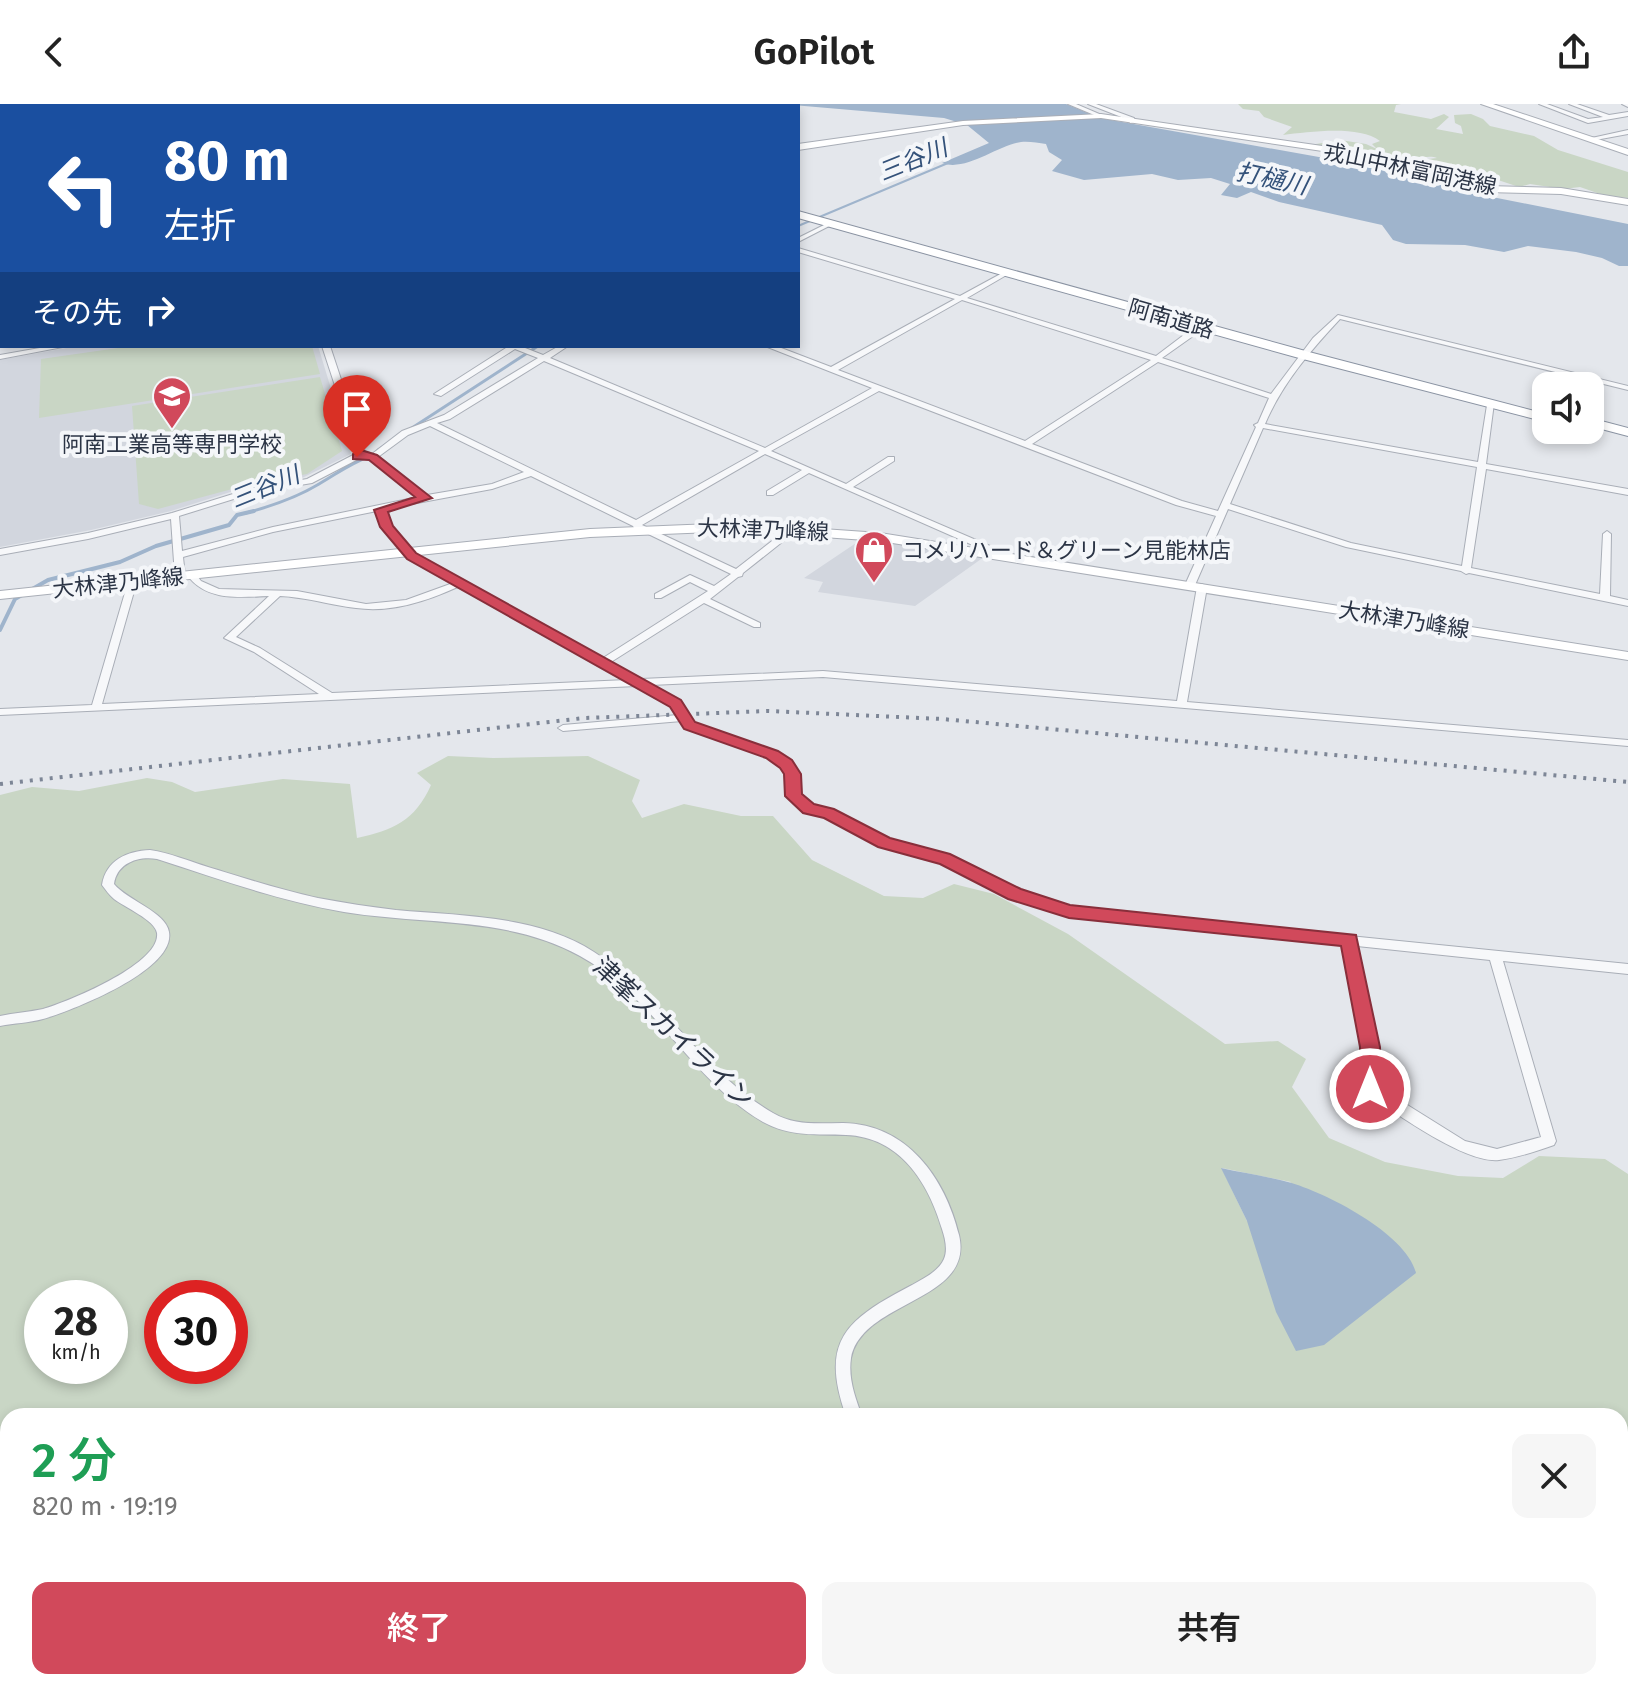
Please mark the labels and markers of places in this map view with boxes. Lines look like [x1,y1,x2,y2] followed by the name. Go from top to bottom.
[151,375,193,430] school or university icon: 阿南工業高等専門学校
[323,375,391,457] pin
[62,431,282,458] place label: 阿南工業高等専門学校
[853,529,895,584] shop icon: コメリハード＆グリーン見能林店
[902,537,1231,564] place label: コメリハード＆グリーン見能林店

